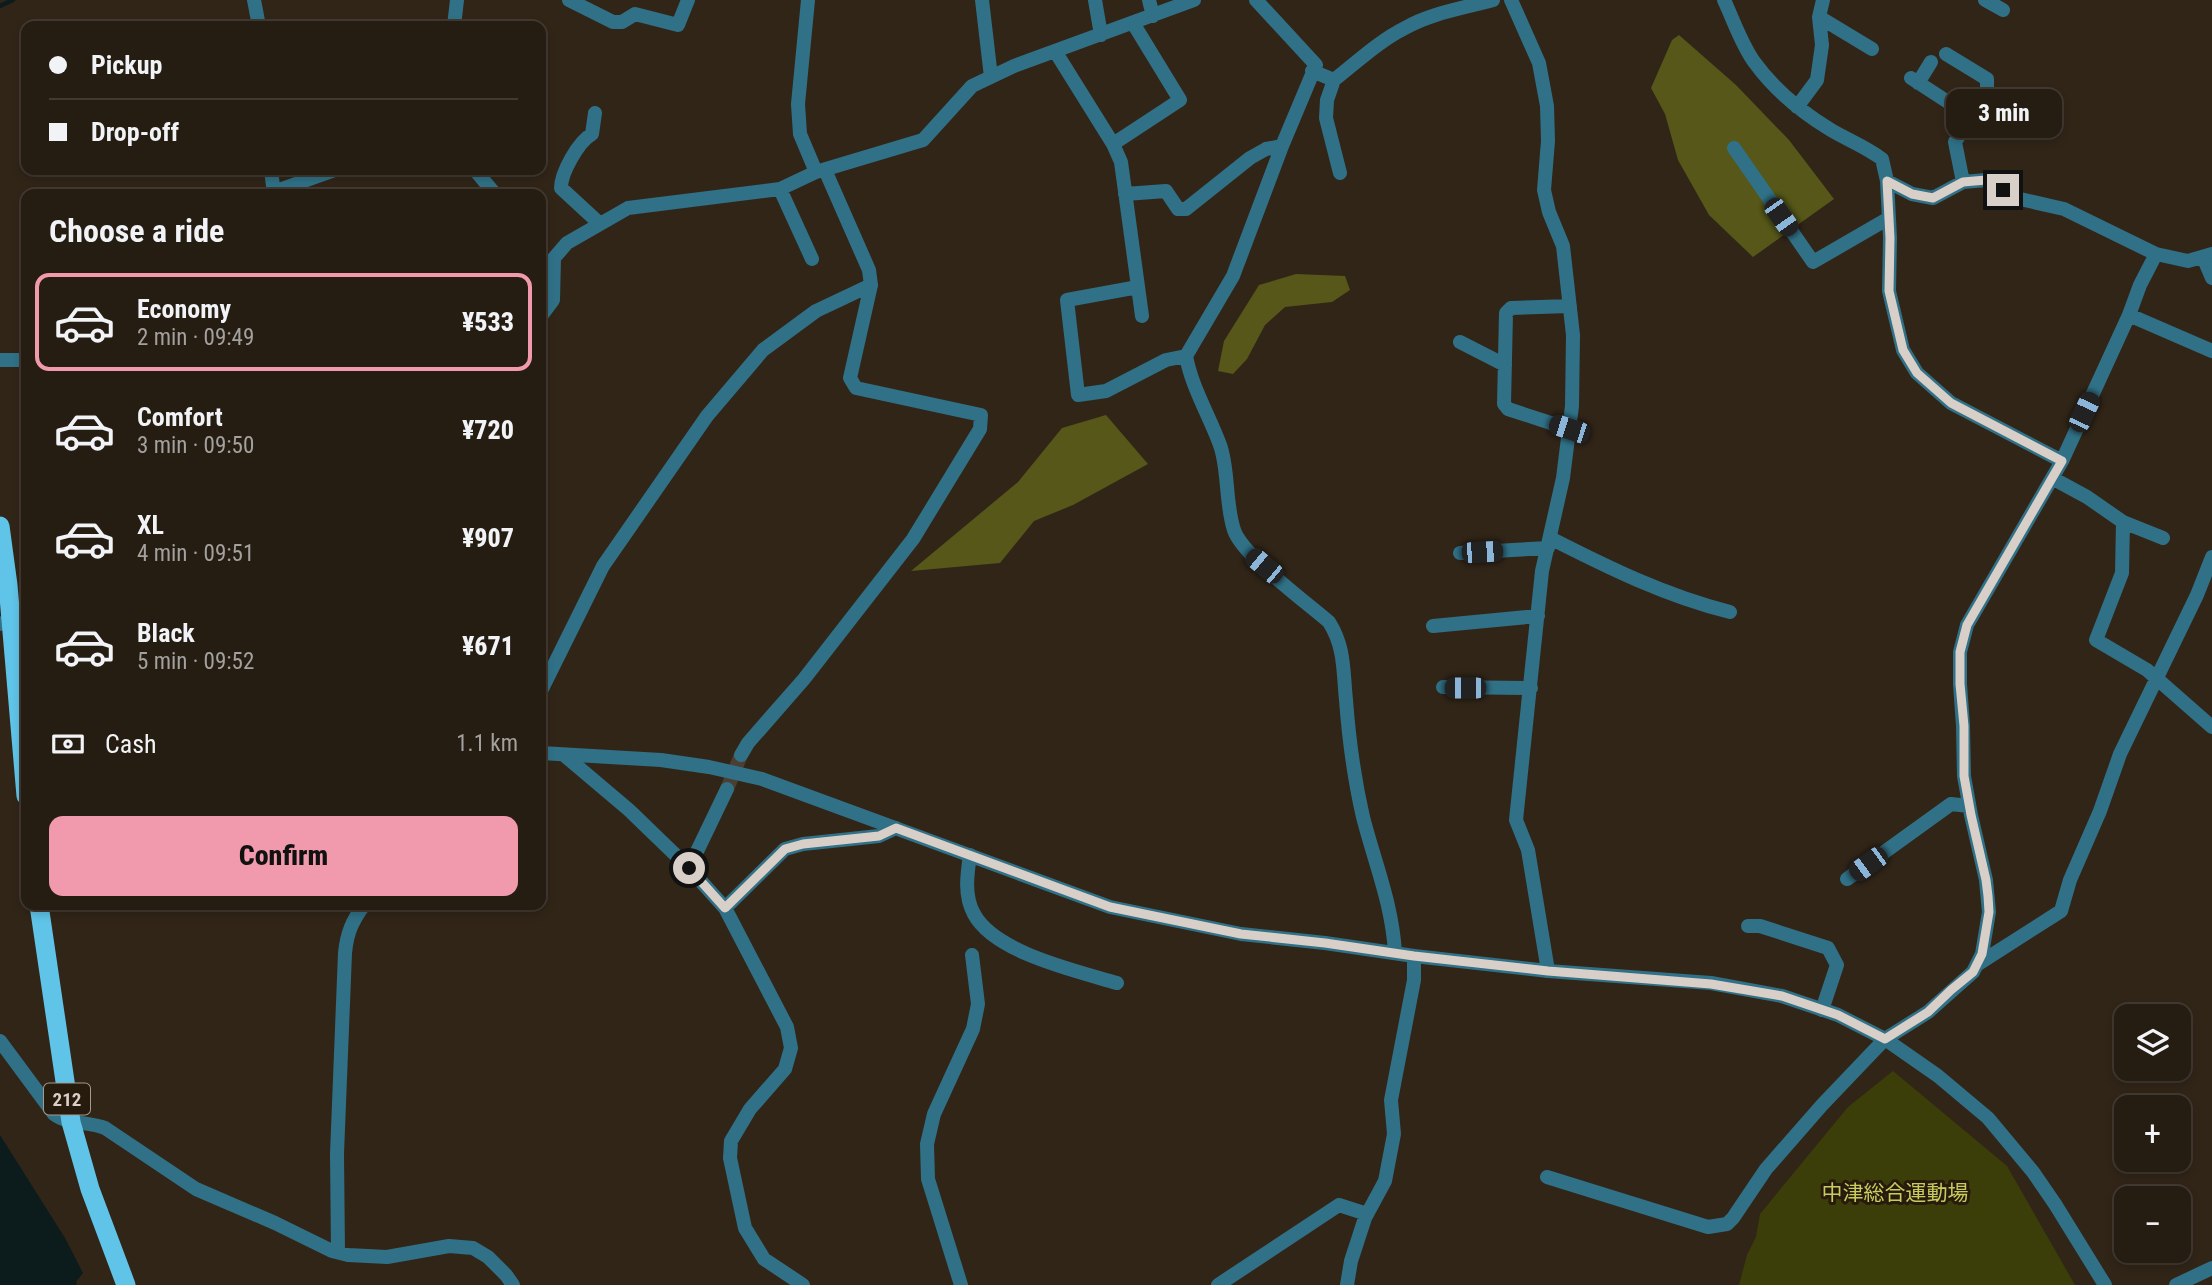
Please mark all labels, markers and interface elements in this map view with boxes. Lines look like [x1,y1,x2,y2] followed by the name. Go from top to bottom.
[91,50,162,80] text: Pickup
[1945,88,2061,138] callout: 3 min
[1978,100,2030,127] text: 3 min
[91,117,179,147] text: Drop-off
[1987,174,2019,206] route end
[1761,194,1802,240] car
[49,212,224,250] text: Choose a ride
[53,291,116,354] icon: car
[137,294,231,324] text: Economy
[462,307,514,337] text: ¥533
[137,324,254,351] text: 2 min · 09:49
[2066,389,2103,435] car
[53,399,116,462] icon: car
[137,402,223,432] text: Comfort
[1546,413,1593,445] car
[462,415,514,445] text: ¥720
[137,432,254,459] text: 3 min · 09:50
[53,507,116,570] icon: car
[137,510,164,540] text: XL
[462,523,514,553] text: ¥907
[137,540,254,567] text: 4 min · 09:51
[1461,540,1504,564] car
[1242,544,1287,588] car
[53,615,116,678] icon: car
[137,618,195,648] text: Black
[462,631,514,661] text: ¥671
[137,648,254,675] text: 5 min · 09:52
[1445,678,1487,699] car
[49,725,87,763] icon: cash
[105,729,157,759] text: Cash
[456,730,518,757] text: 1.1 km
[49,816,518,896] button: Confirm
[1845,843,1892,885] car
[673,852,705,884] route start
[2114,1004,2191,1263] map controls
[2114,1004,2191,1081] button: layers
[44,1084,90,1114] road number: 212
[2114,1095,2191,1172] button: +
[1822,1181,1969,1205] park label: 中津総合運動場
[2114,1186,2191,1263] button: −

